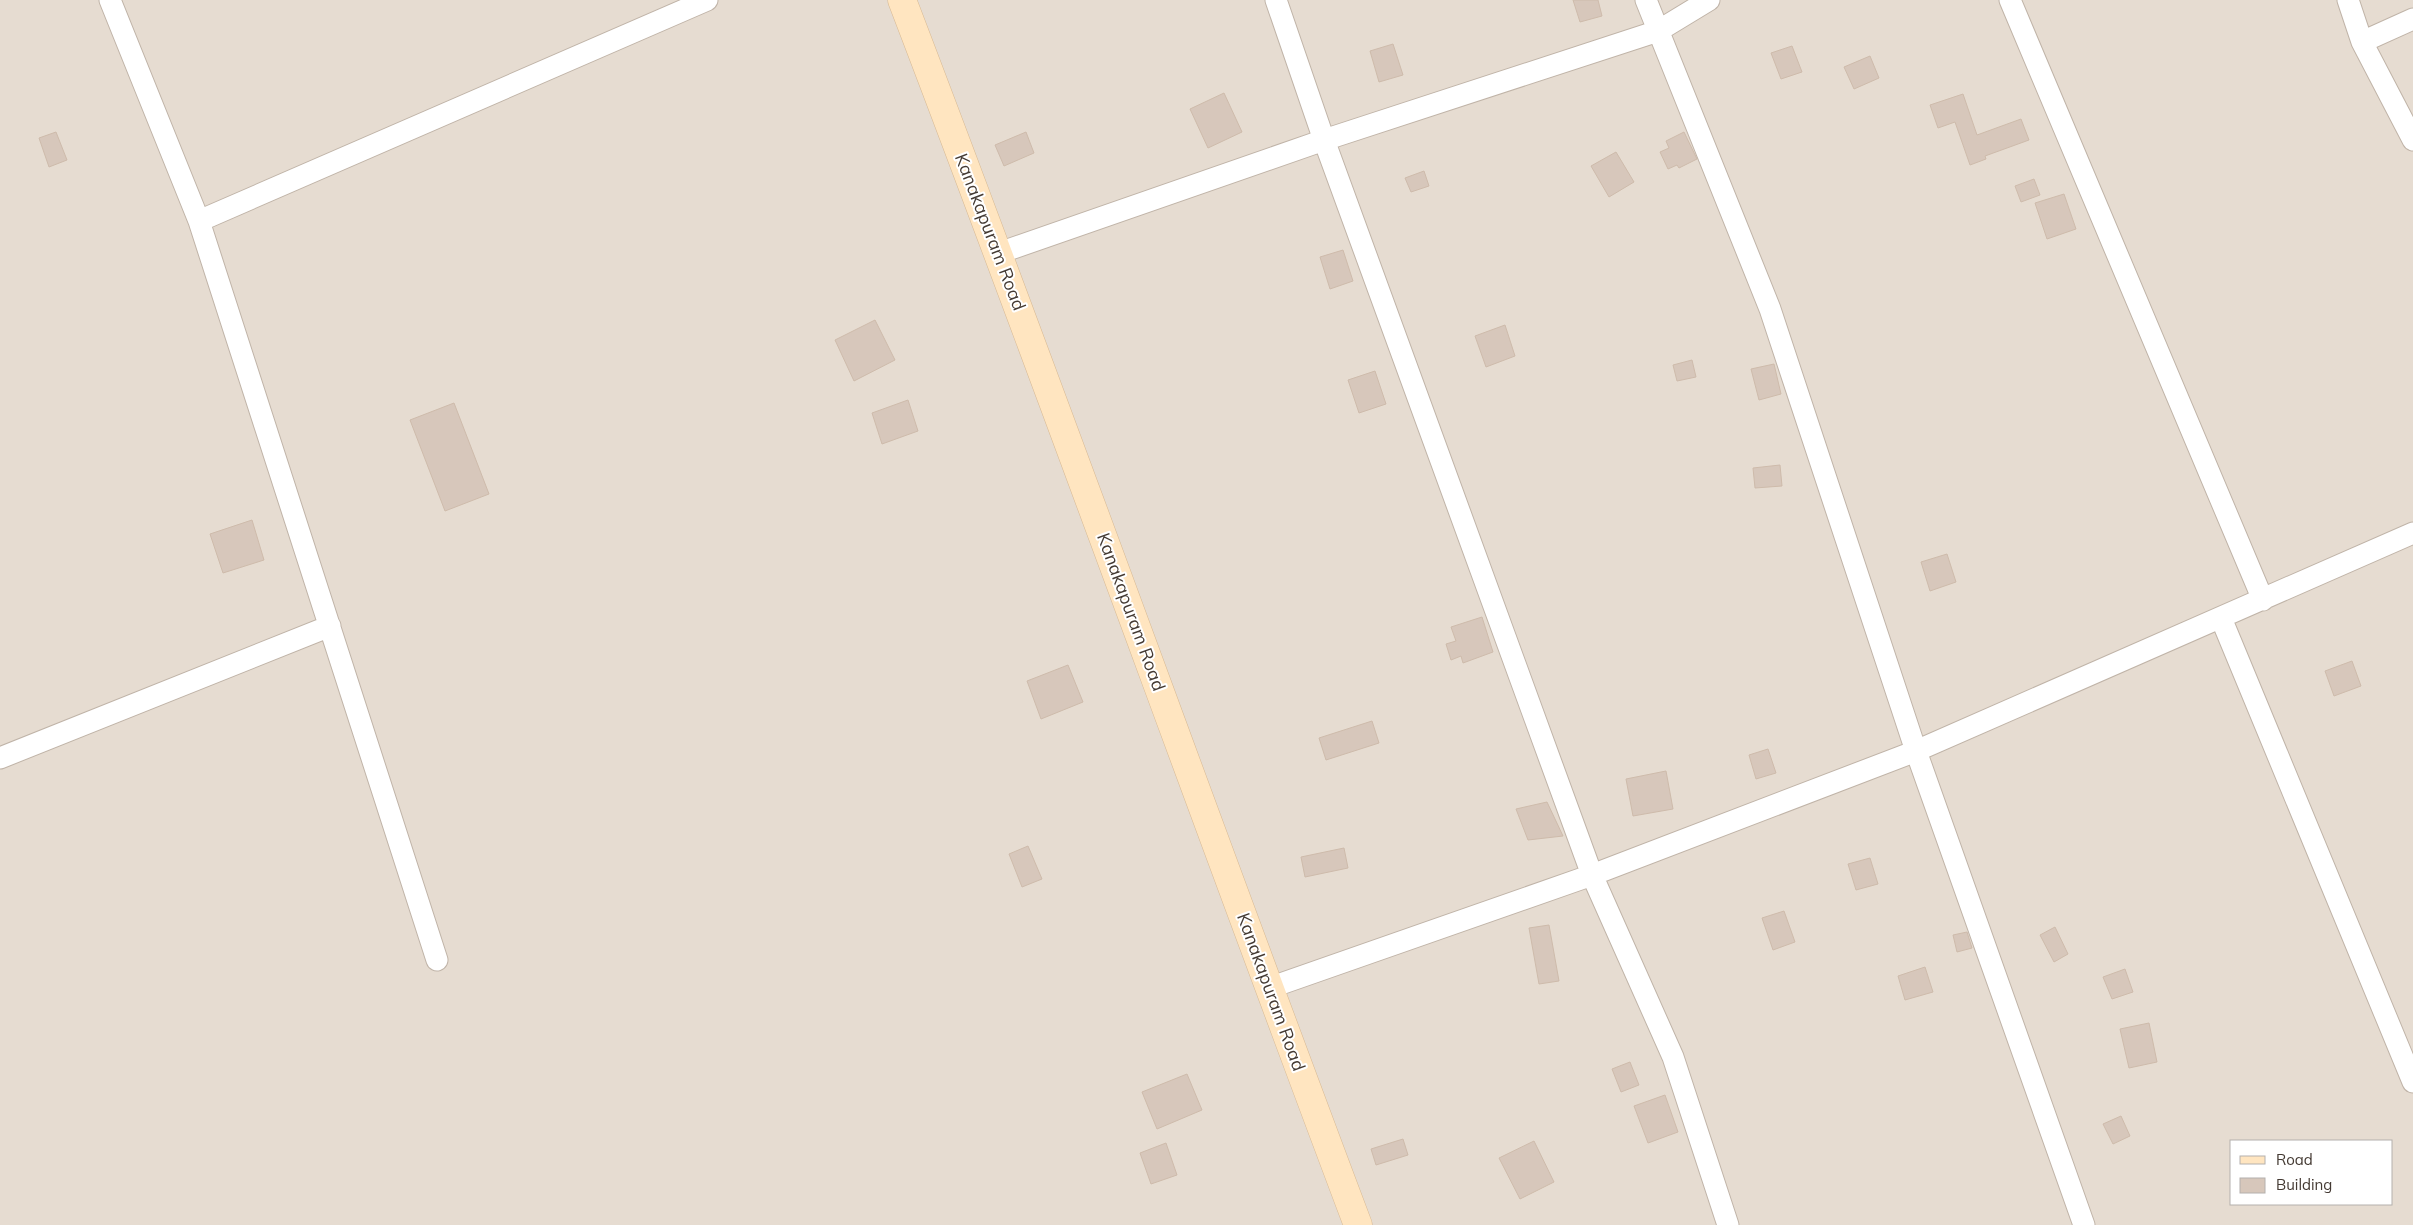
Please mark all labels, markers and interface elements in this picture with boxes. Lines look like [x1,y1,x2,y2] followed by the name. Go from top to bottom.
[950,150,1031,314] street label: Kanakapuram Road
[1092,530,1171,694] street label: Kanakapuram Road
[1232,910,1311,1074] street label: Kanakapuram Road
[2230,1140,2393,1205] legend
[2276,1150,2313,1169] text: Road
[2276,1175,2332,1194] text: Building

